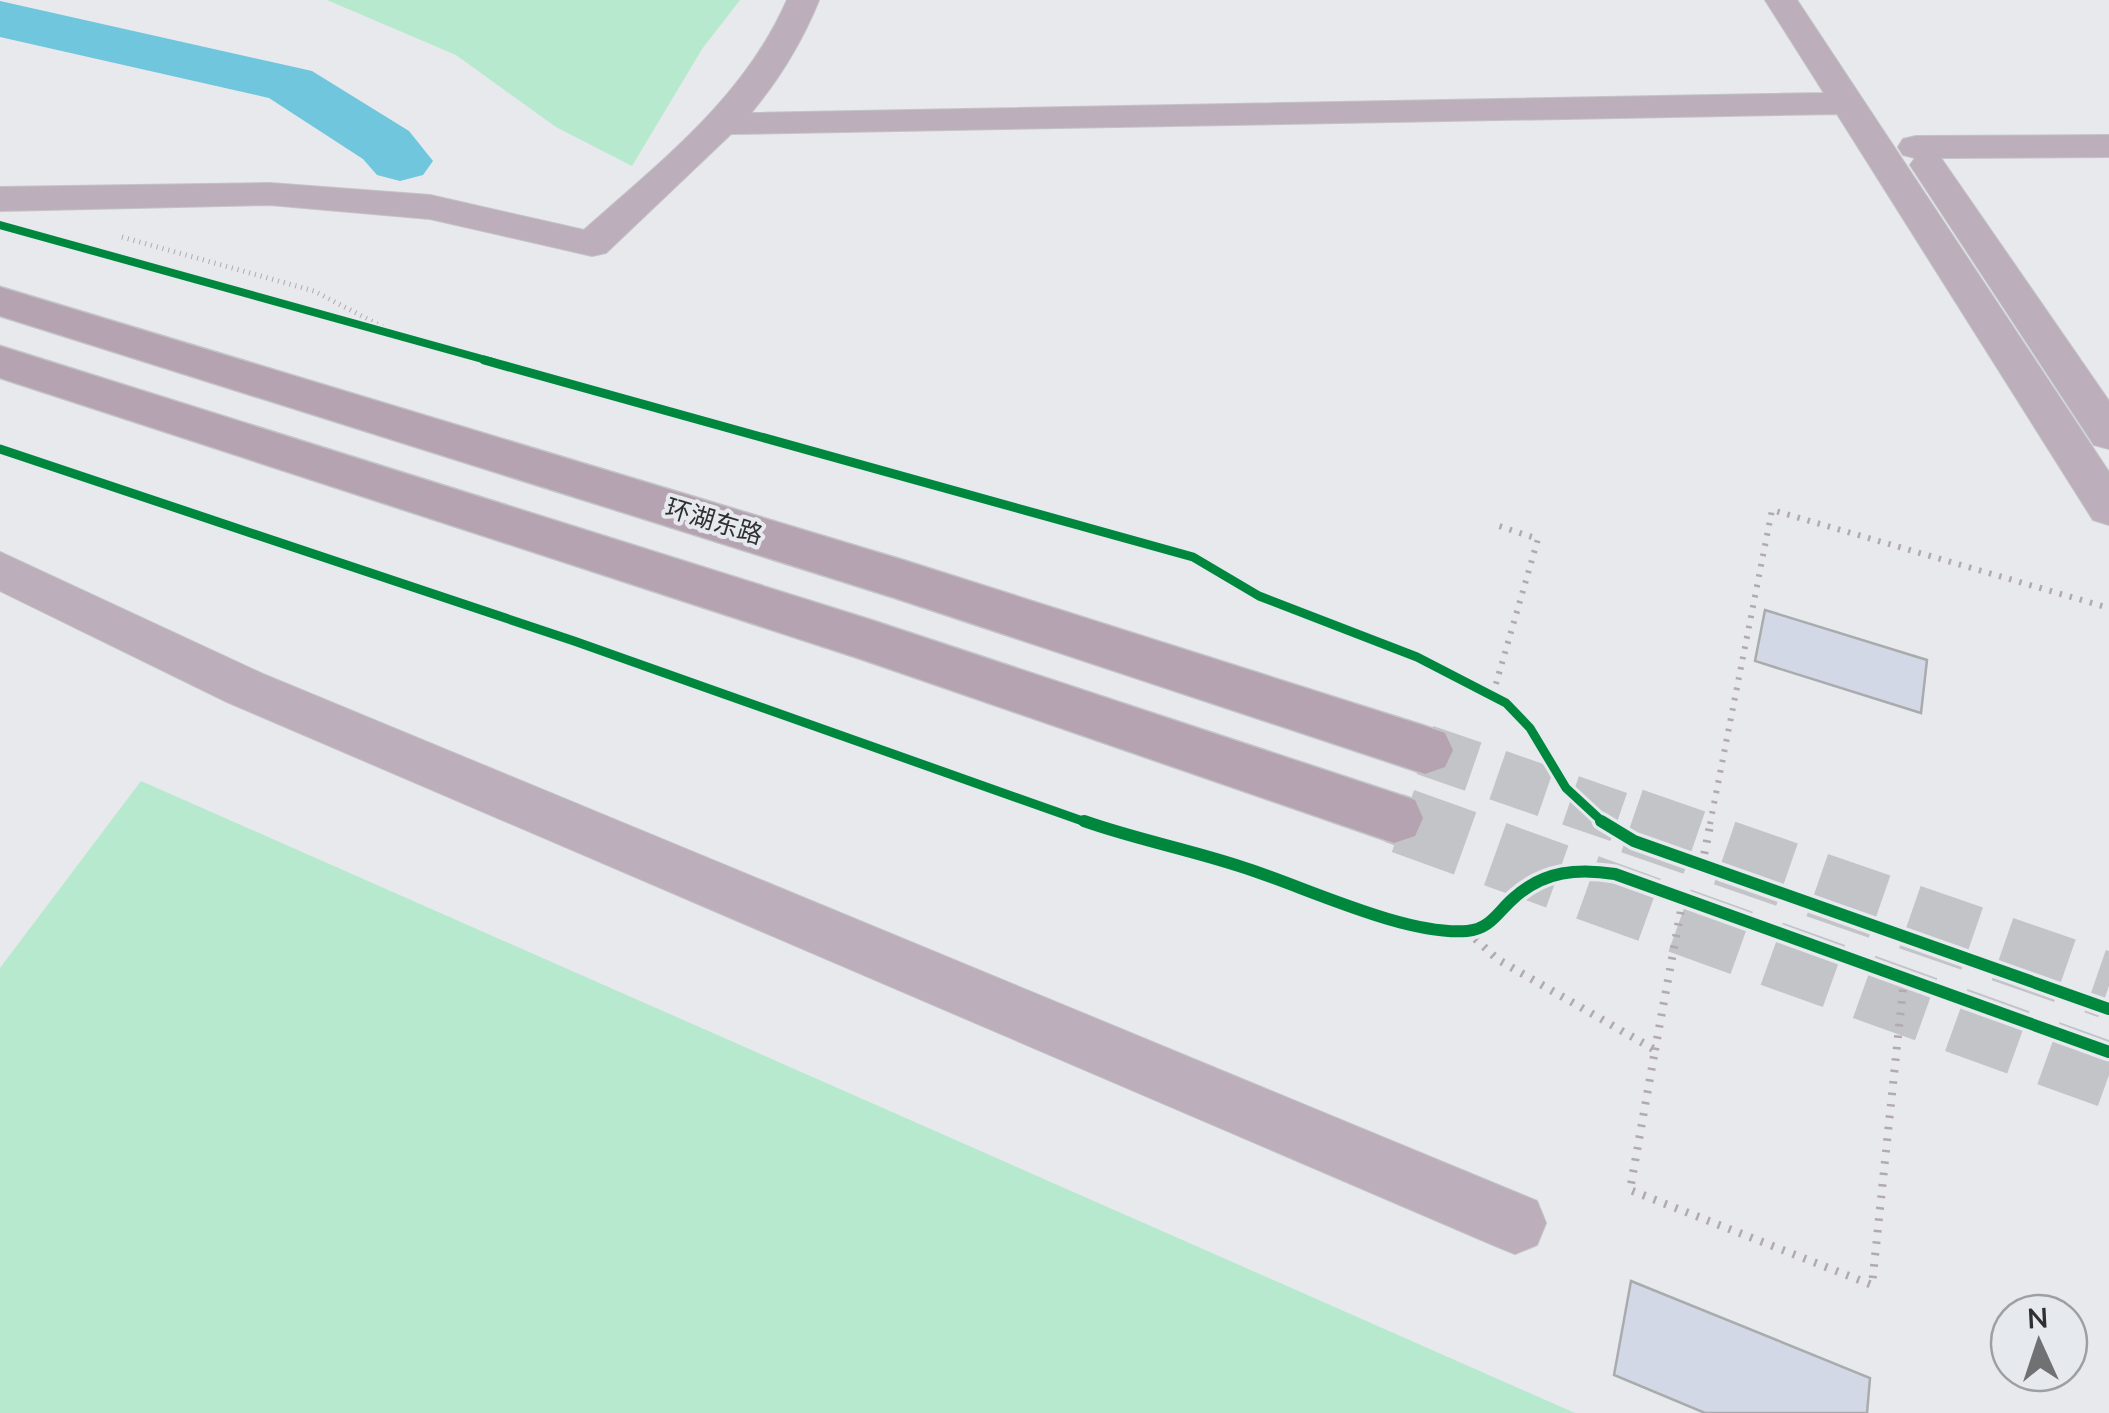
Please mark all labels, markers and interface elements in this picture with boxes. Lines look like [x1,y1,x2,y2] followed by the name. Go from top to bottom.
[661,491,767,553] street label: 环湖东路
[1989,1293,2089,1393] north arrow
[2026,1300,2049,1339] text: N

